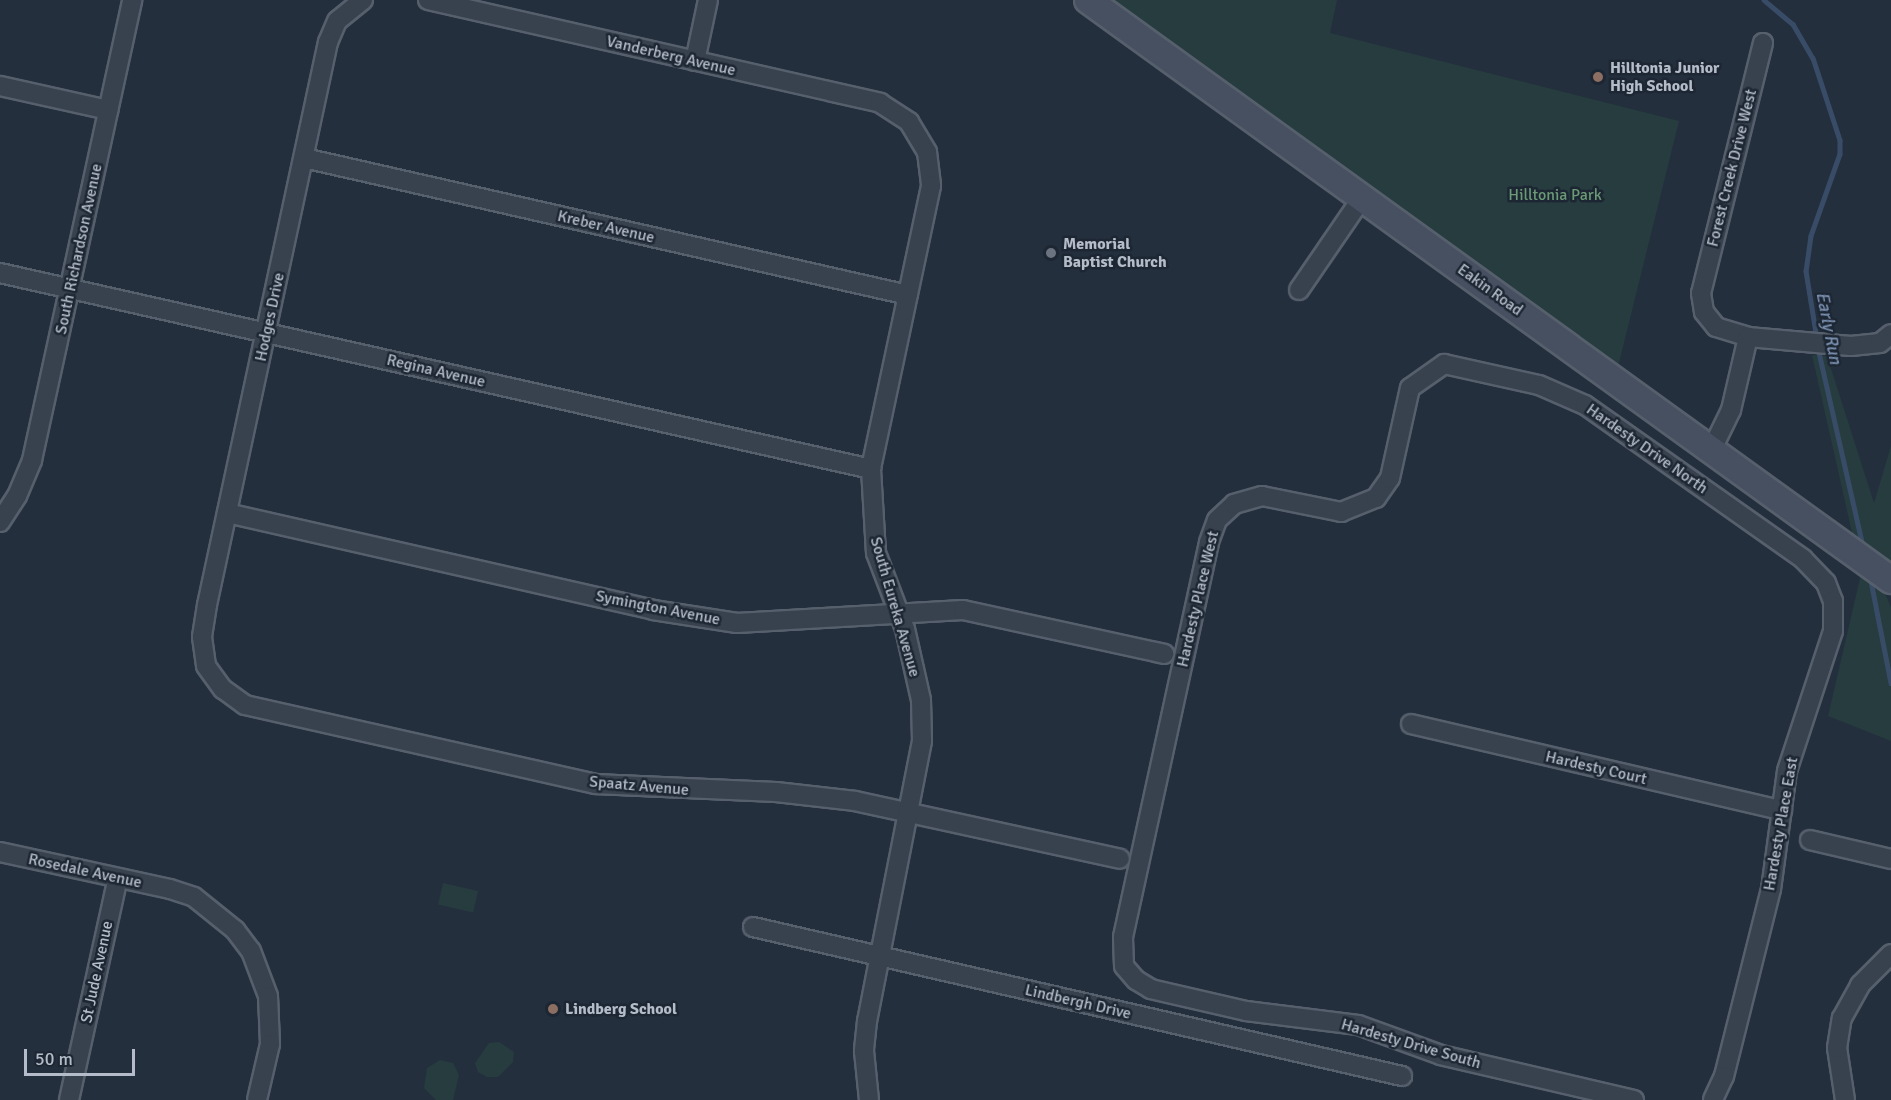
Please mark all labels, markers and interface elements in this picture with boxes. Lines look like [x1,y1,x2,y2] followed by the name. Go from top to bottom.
[605,32,737,80] street label: Vanderberg Avenue
[1610,58,1719,96] place label: Hilltonia Junior High School
[1591,70,1605,84] marker: Hilltonia Junior High School
[1703,87,1761,249] street label: Forest Creek Drive West
[52,162,106,336] street label: South Richardson Avenue
[1508,185,1602,205] park label: Hilltonia Park
[556,207,656,247] street label: Kreber Avenue
[1063,234,1167,272] place label: Memorial Baptist Church
[1044,246,1058,260] marker: Memorial Baptist Church
[1454,260,1526,320] street label: Eakin Road
[251,271,289,363] street label: Hodges Drive
[1811,290,1847,366] water label: Early Run
[385,350,487,392] street label: Regina Avenue
[1583,400,1711,498] street label: Hardesty Drive North
[1173,529,1223,669] street label: Hardesty Place West
[866,535,924,679] street label: South Eureka Avenue
[594,587,722,629] street label: Symington Avenue
[1544,747,1648,789] street label: Hardesty Court
[1760,756,1802,892] street label: Hardesty Place East
[588,772,690,800] street label: Spaatz Avenue
[27,850,143,892] street label: Rosedale Avenue
[77,919,117,1025] street label: St Jude Avenue
[1023,980,1133,1024] street label: Lindbergh Drive
[565,999,677,1019] place label: Lindberg School
[546,1002,560,1016] marker: Lindberg School
[1339,1015,1483,1073] street label: Hardesty Drive South
[27,1037,138,1075] scale bar
[35,1048,73,1070] text: 50 m

